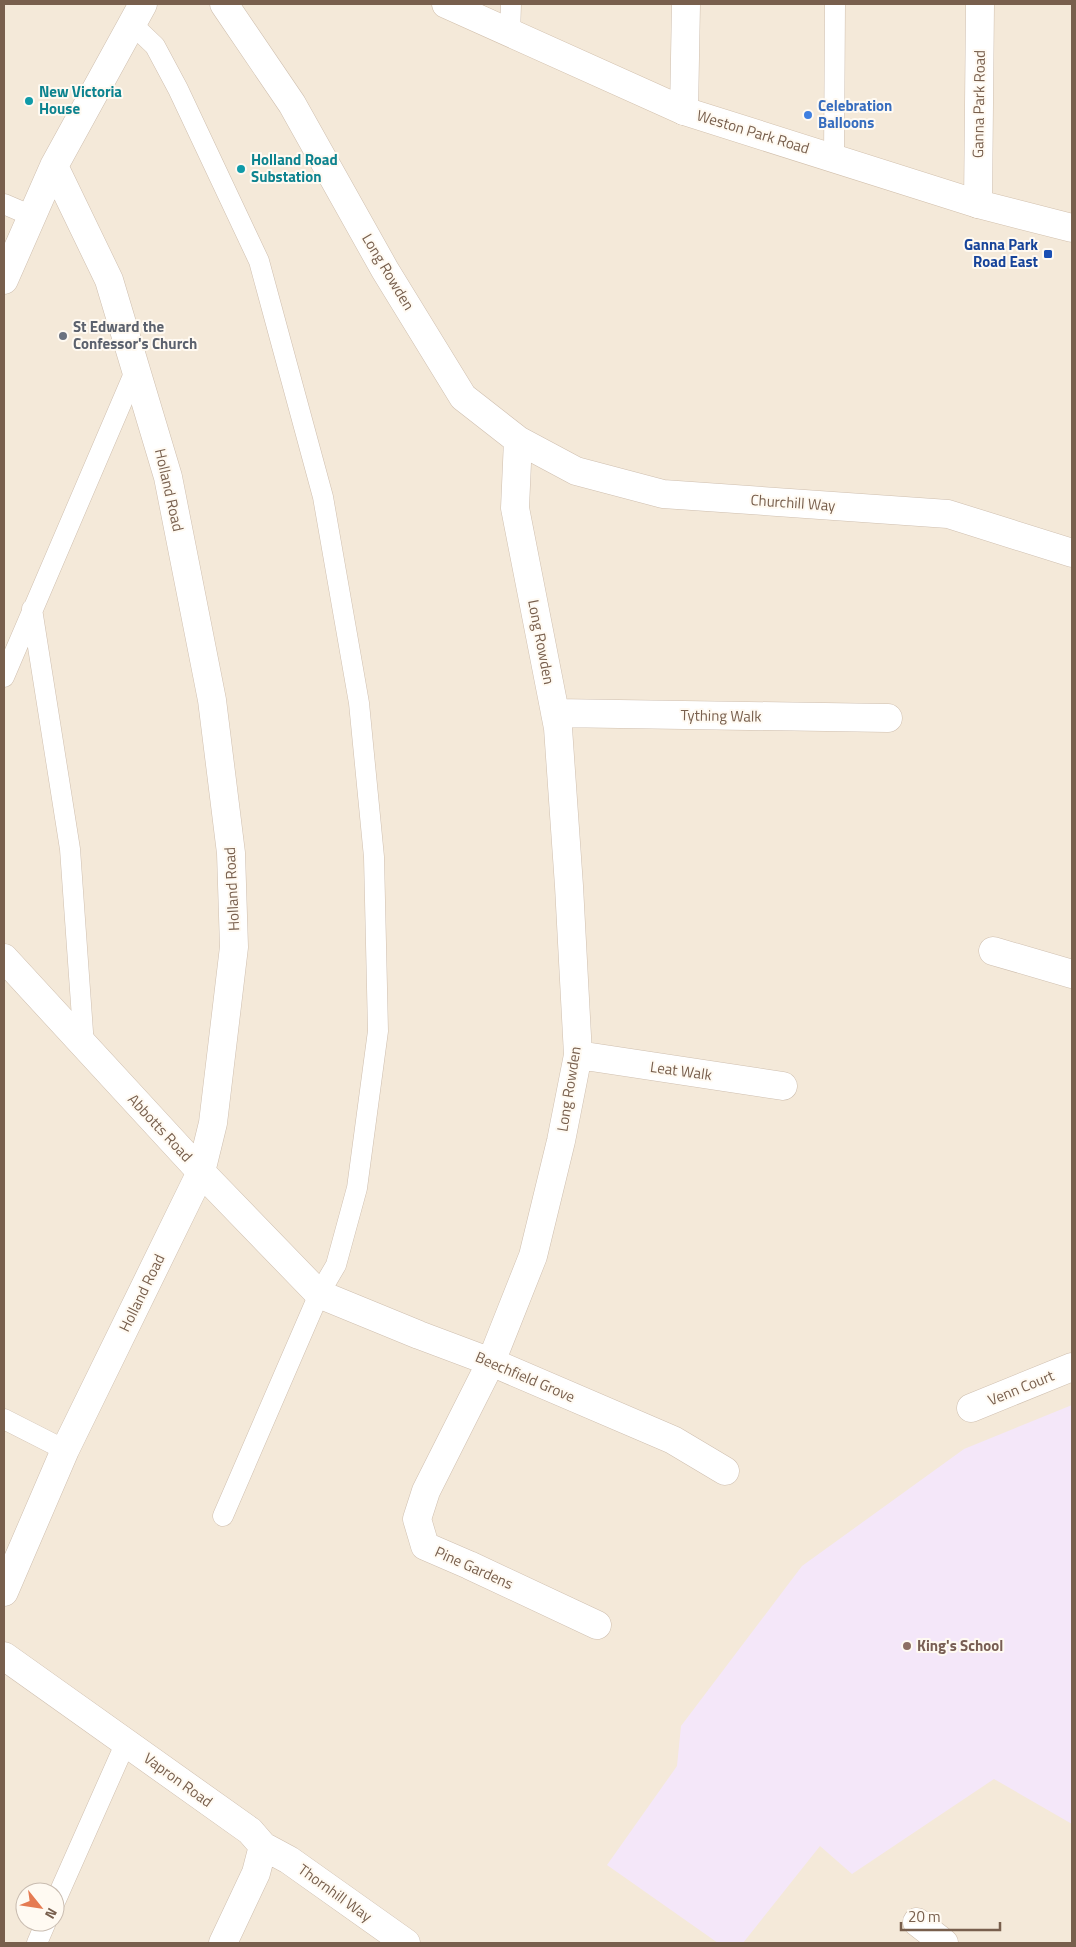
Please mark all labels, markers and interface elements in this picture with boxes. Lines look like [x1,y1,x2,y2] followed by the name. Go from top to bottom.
[966,50,991,158] street label: Ganna Park Road
[39,80,122,120] place label: New Victoria House
[818,94,892,134] place label: Celebration Balloons
[23,95,35,107] marker: New Victoria House
[694,103,812,160] street label: Weston Park Road
[802,109,814,121] marker: Celebration Balloons
[251,148,338,188] place label: Holland Road Substation
[235,163,247,175] marker: Holland Road Substation
[356,229,420,315] street label: Long Rowden
[964,233,1039,273] place label: Ganna Park Road East
[1042,248,1054,260] marker: Ganna Park Road East
[73,315,197,355] place label: St Edward the Confessor's Church
[57,330,69,342] marker: St Edward the Confessor's Church
[149,446,190,533] street label: Holland Road
[750,488,836,517] street label: Churchill Way
[522,598,561,686] street label: Long Rowden
[680,703,762,728] street label: Tything Walk
[218,846,245,932] street label: Holland Road
[550,1045,587,1133] street label: Long Rowden
[649,1055,713,1086] street label: Leat Walk
[123,1088,198,1167] street label: Abbotts Road
[113,1250,170,1336] street label: Holland Road
[472,1345,579,1408] street label: Beechfield Grove
[984,1364,1058,1411] street label: Venn Court
[431,1540,517,1595] street label: Pine Gardens
[917,1634,1003,1657] place label: King's School
[901,1640,913,1652] marker: King's School
[139,1747,218,1813] street label: Vapron Road
[294,1858,377,1927] street label: Thornhill Way
[15,1882,65,1932] north arrow
[901,1900,1000,1932] scale bar
[40,1904,63,1923] text: N
[908,1905,941,1928] text: 20 m

